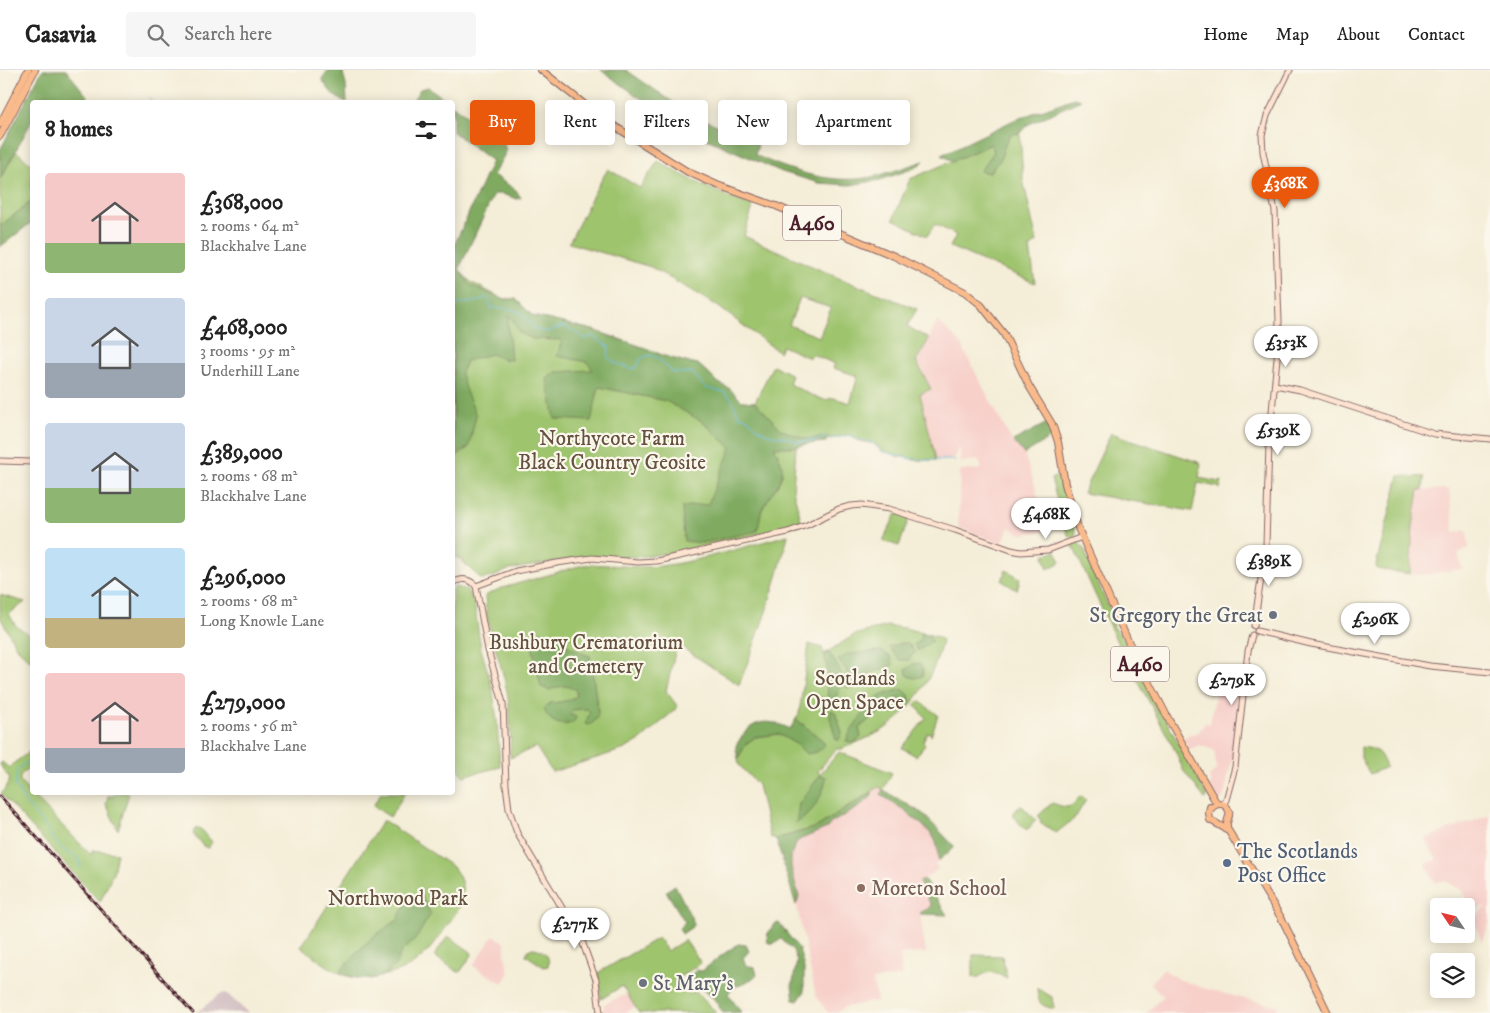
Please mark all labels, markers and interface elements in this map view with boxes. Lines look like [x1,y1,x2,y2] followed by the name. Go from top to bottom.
[126,12,476,57] search box
[25,20,96,50] text: Casavia
[144,21,172,49] icon: search
[184,23,272,46] text: Search here
[1203,24,1248,46] text: Home
[1276,24,1309,46] text: Map
[1337,24,1380,46] text: About
[1408,24,1465,46] text: Contact
[470,100,535,145] chip: Buy
[545,100,615,145] chip: Rent
[625,100,708,145] chip: Filters
[718,100,787,145] chip: New
[797,100,910,145] chip: Apartment
[412,116,440,144] icon: filters
[45,117,113,143] text: 8 homes
[1250,166,1320,209] pin: £368K
[1263,173,1307,193] text: £368K
[200,190,283,216] text: £368,000
[85,193,145,253] icon: home
[783,206,841,240] road number: A460
[200,216,299,236] text: 2 rooms · 64 m²
[200,236,307,256] text: Blackhalve Lane
[200,315,288,341] text: £468,000
[85,318,145,378] icon: home
[1251,326,1321,368] pin: £353K
[1265,332,1307,352] text: £353K
[200,341,295,361] text: 3 rooms · 95 m²
[200,361,300,381] text: Underhill Lane
[1243,414,1313,456] pin: £539K
[1256,420,1300,440] text: £539K
[518,426,706,476] park label: Northycote Farm Black Country Geosite
[200,440,283,466] text: £389,000
[85,443,145,503] icon: home
[200,466,297,486] text: 2 rooms · 68 m²
[200,486,307,506] text: Blackhalve Lane
[1011,498,1081,540] pin: £468K
[1022,504,1070,524] text: £468K
[1234,544,1304,587] pin: £389K
[1247,551,1291,571] text: £389K
[200,565,286,591] text: £296,000
[85,568,145,628] icon: home
[200,591,297,611] text: 2 rooms · 68 m²
[1340,602,1410,645] pin: £296K
[1089,603,1263,629] place label: St Gregory the Great
[1267,609,1279,621] marker: St Gregory the Great
[1352,609,1398,629] text: £296K
[200,611,324,631] text: Long Knowle Lane
[489,630,684,680] park label: Bushbury Crematorium and Cemetery
[1111,646,1169,682] road number: A460
[1197,664,1267,706] pin: £279K
[806,666,904,716] park label: Scotlands Open Space
[1209,670,1255,690] text: £279K
[200,690,285,716] text: £279,000
[85,693,145,753] icon: home
[200,716,297,736] text: 2 rooms · 56 m²
[200,736,307,756] text: Blackhalve Lane
[1237,839,1358,889] place label: The Scotlands Post Office
[1221,857,1233,869] marker: The Scotlands Post Office
[871,876,1007,902] place label: Moreton School
[855,882,867,894] marker: Moreton School
[328,886,469,912] park label: Northwood Park
[1430,898,1475,942] north arrow
[1430,898,1475,998] map controls
[540,908,610,950] pin: £277K
[552,914,598,934] text: £277K
[1430,953,1475,998] button: layers
[653,971,734,997] place label: St Mary's
[637,977,649,989] marker: St Mary's

